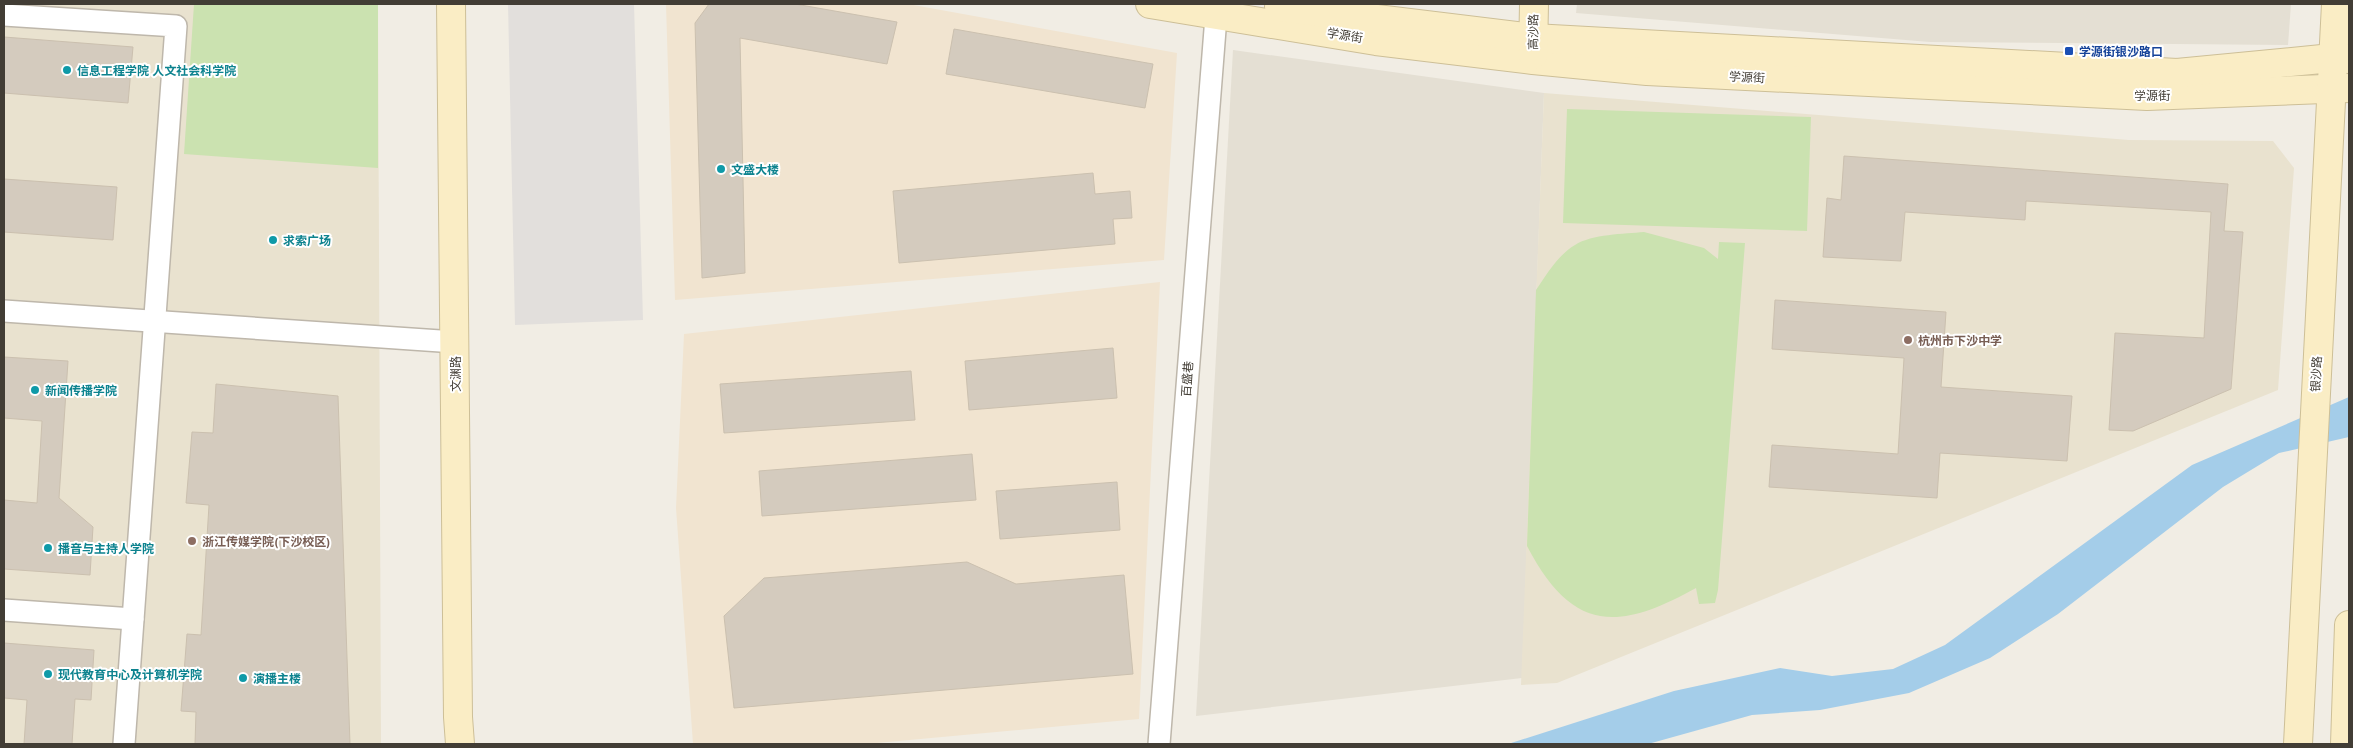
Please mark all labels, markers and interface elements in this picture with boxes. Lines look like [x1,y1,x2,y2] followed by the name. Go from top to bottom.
[1525,14,1541,50] street label: 高沙路
[1326,25,1364,45] street label: 学源街
[2079,44,2163,59] place label: 学源街银沙路口
[2063,45,2075,57] marker: 学源街银沙路口
[77,63,236,78] place label: 信息工程学院 人文社会科学院
[61,64,73,76] marker: 信息工程学院 人文社会科学院
[1729,69,1765,85] street label: 学源街
[2134,88,2170,103] street label: 学源街
[731,162,779,177] place label: 文盛大楼
[715,163,727,175] marker: 文盛大楼
[283,233,331,248] place label: 求索广场
[267,234,279,246] marker: 求索广场
[1918,333,2002,348] place label: 杭州市下沙中学
[1902,334,1914,346] marker: 杭州市下沙中学
[448,356,463,392] street label: 文渊路
[2308,356,2324,392] street label: 银沙路
[1178,361,1196,397] street label: 百盛巷
[45,383,117,398] place label: 新闻传播学院
[29,384,41,396] marker: 新闻传播学院
[202,534,331,549] place label: 浙江传媒学院(下沙校区)
[186,535,198,547] marker: 浙江传媒学院(下沙校区)
[58,541,154,556] place label: 播音与主持人学院
[42,542,54,554] marker: 播音与主持人学院
[58,667,202,682] place label: 现代教育中心及计算机学院
[42,668,54,680] marker: 现代教育中心及计算机学院
[253,671,301,686] place label: 演播主楼
[237,672,249,684] marker: 演播主楼

